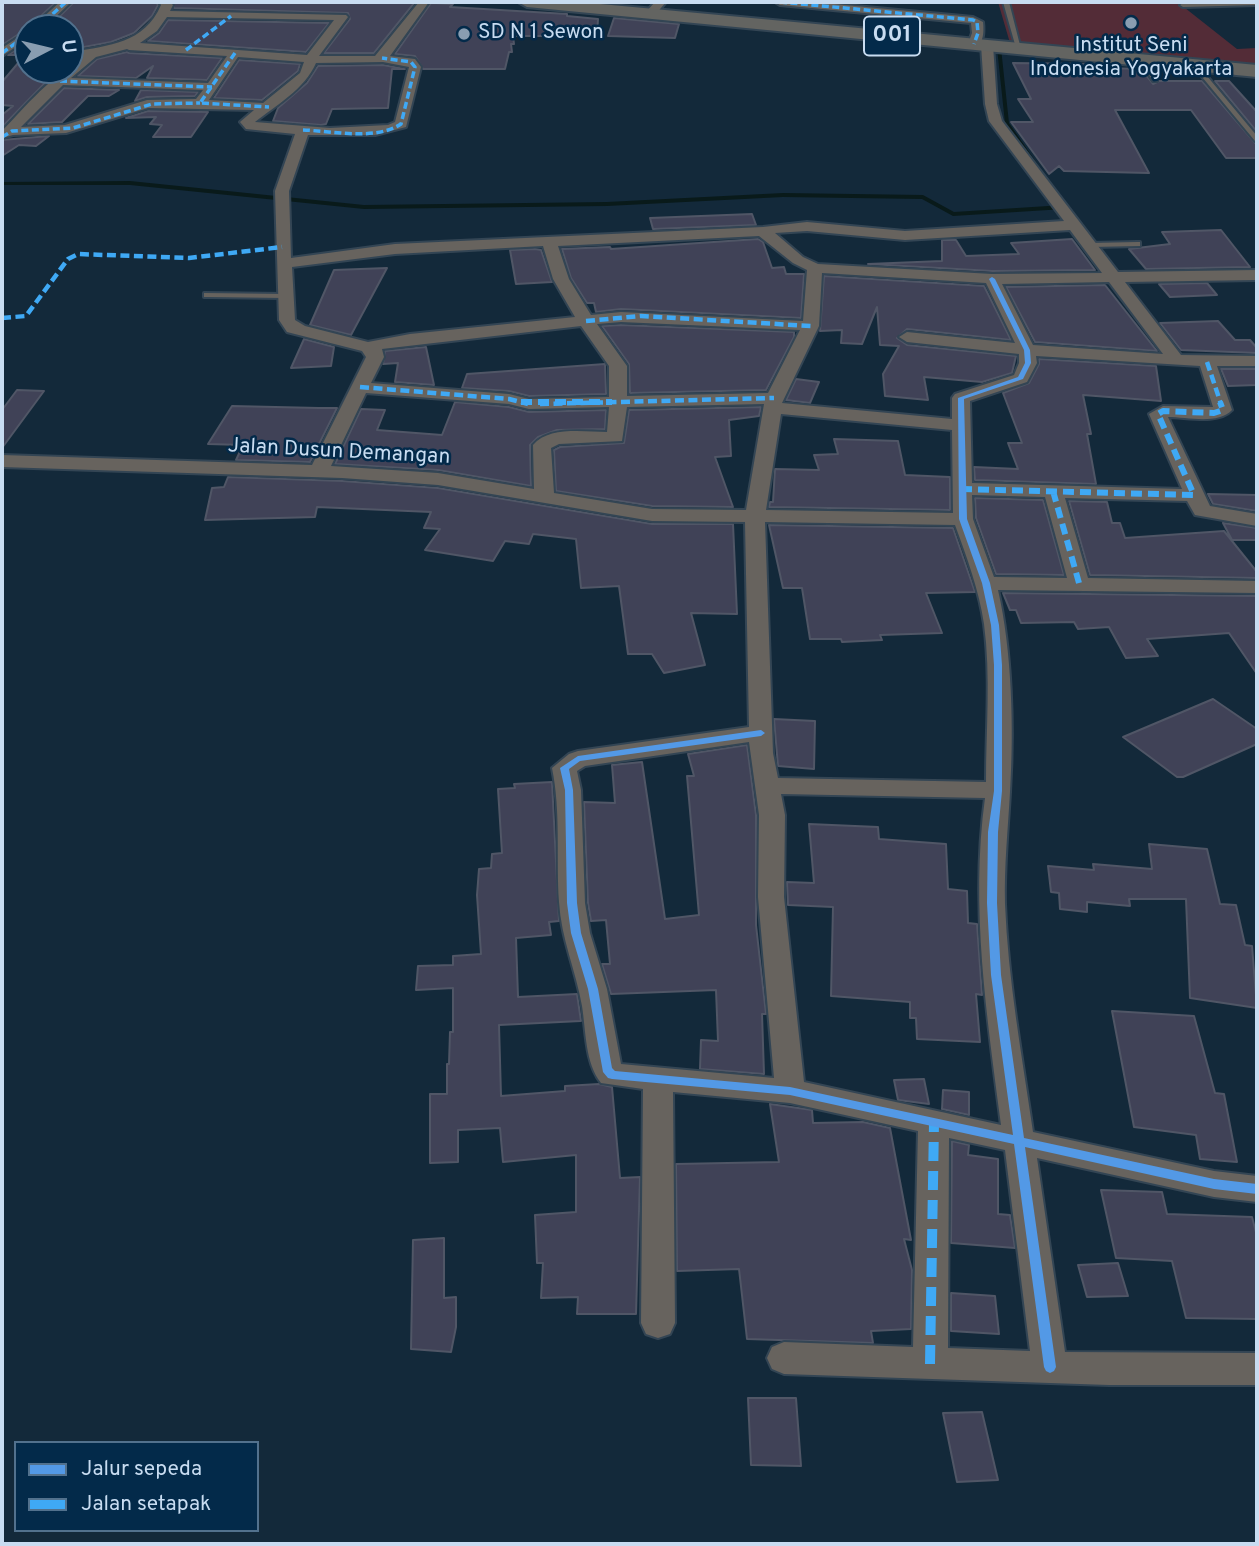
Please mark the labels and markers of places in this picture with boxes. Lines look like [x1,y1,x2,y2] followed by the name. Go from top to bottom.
[1123,15,1139,31] marker: Institut Seni Indonesia Yogyakarta
[478,21,604,47] place label: SD N 1 Sewon
[456,26,472,42] marker: SD N 1 Sewon
[1030,34,1232,84] place label: Institut Seni Indonesia Yogyakarta

